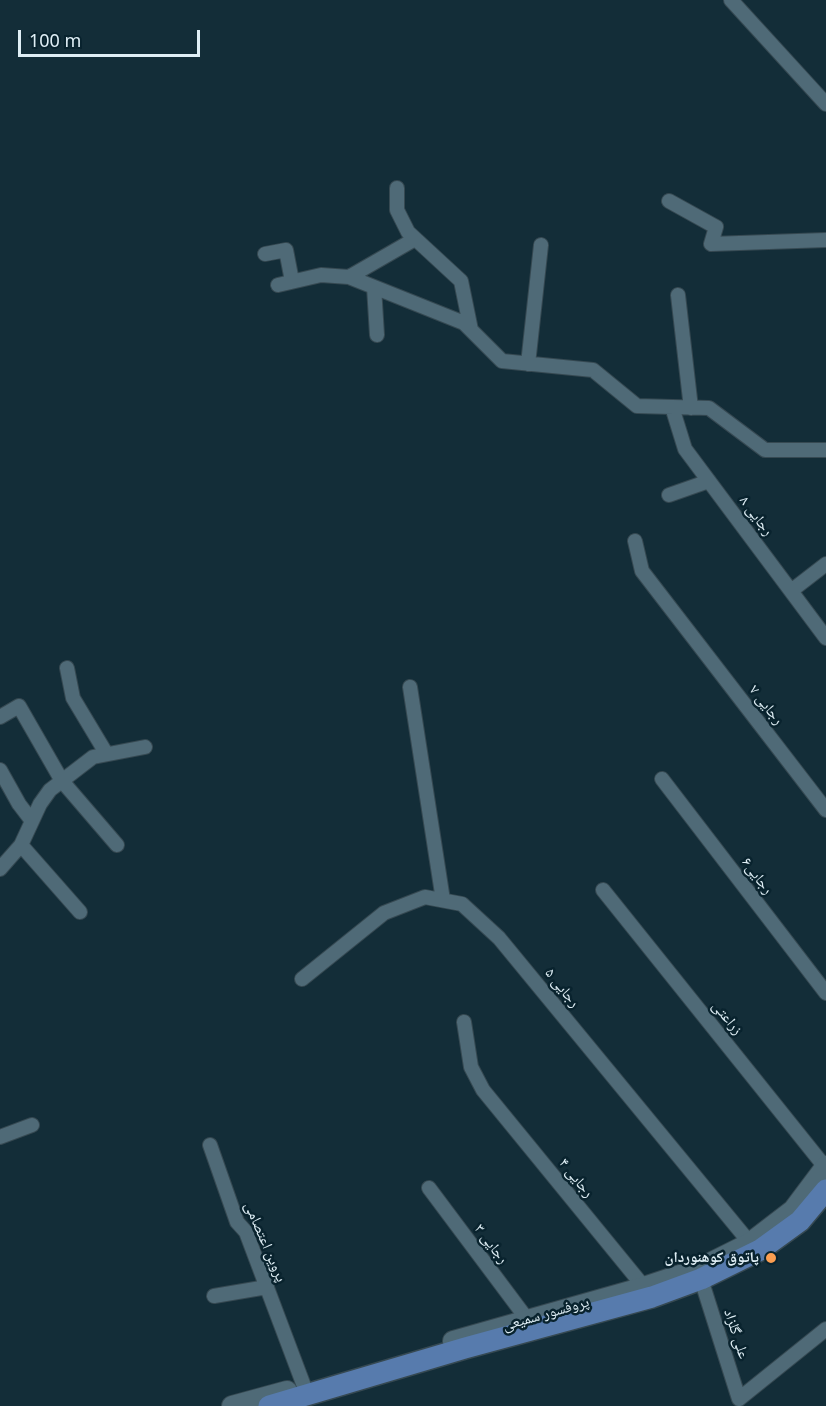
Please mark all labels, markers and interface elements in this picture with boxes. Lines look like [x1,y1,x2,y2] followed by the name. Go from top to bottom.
[21,18,202,56] scale bar
[29,28,81,52] text: 100 m
[735,493,777,539] street label: رجایی ۸
[745,682,787,728] street label: رجایی ۷
[737,854,777,898] street label: رجایی۶
[541,965,583,1011] street label: رجایی ۵
[708,997,746,1039] street label: زراعتی
[555,1155,597,1201] street label: رجایی ۴
[240,1199,290,1285] street label: پروین اعتصامی
[470,1221,512,1267] street label: رجایی ۳
[664,1249,759,1267] place label: پاتوق کوهنوردان
[764,1251,778,1265] marker: پاتوق کوهنوردان
[501,1293,591,1335] street label: پروفسور سمیعی
[720,1307,752,1361] street label: علی گلزاد

